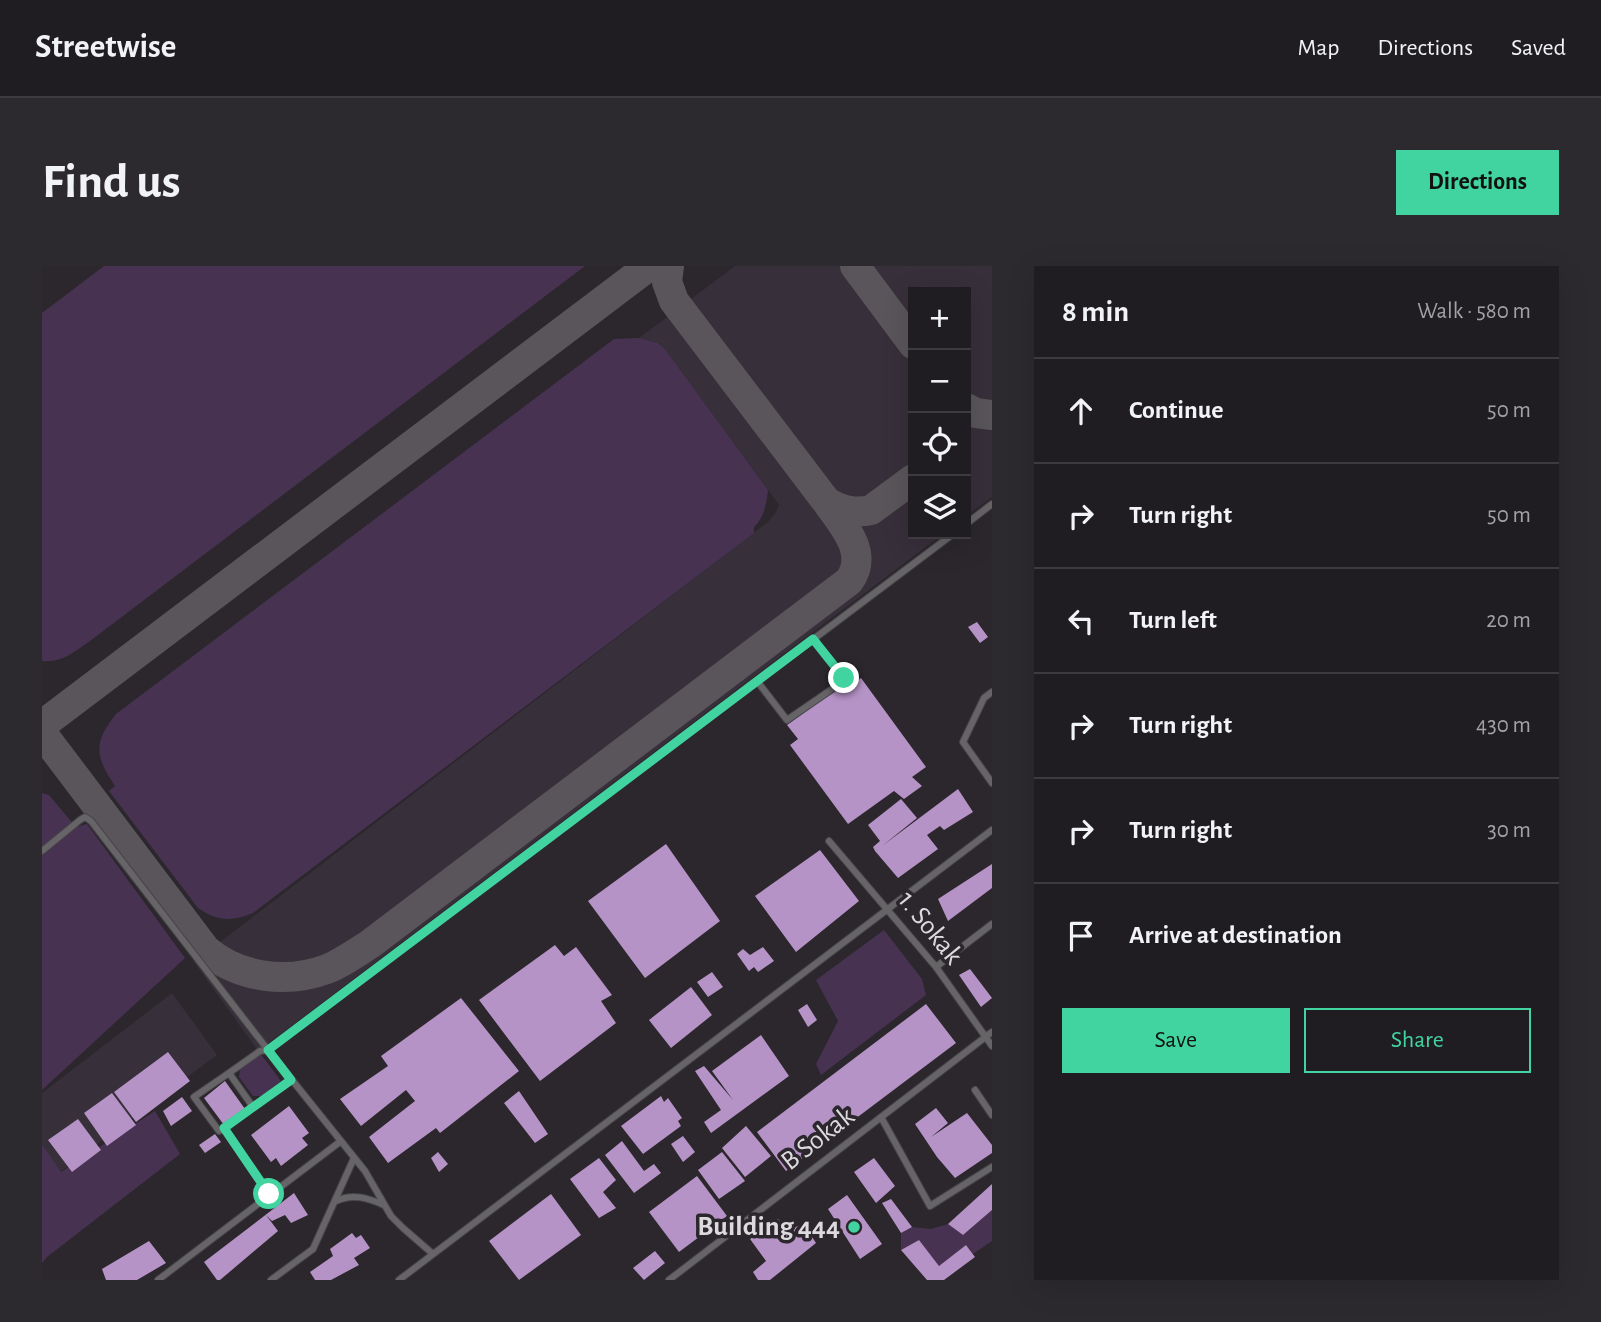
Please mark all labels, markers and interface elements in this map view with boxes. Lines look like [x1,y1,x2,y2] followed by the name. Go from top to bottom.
[35,31,176,64] text: Streetwise
[1297,36,1339,60] text: Map
[1377,36,1473,60] text: Directions
[1511,36,1566,60] text: Saved
[1396,150,1559,215] button: Directions
[42,158,181,207] text: Find us
[908,287,971,539] map controls
[908,287,971,350] button: +
[1062,297,1129,327] text: 8 min
[1417,300,1531,323] text: Walk · 580 m
[908,350,971,413] button: −
[1062,392,1100,430] icon: ahead
[1129,397,1224,423] text: Continue
[1487,399,1531,422] text: 50 m
[908,413,971,476] button: locate
[908,476,971,539] button: layers
[1062,497,1100,535] icon: right
[1129,502,1232,528] text: Turn right
[1487,504,1531,527] text: 50 m
[1062,602,1100,640] icon: left
[1129,607,1217,633] text: Turn left
[1486,609,1531,632] text: 20 m
[828,662,859,693] route end
[1062,707,1100,745] icon: right
[1129,712,1232,738] text: Turn right
[1476,714,1531,737] text: 430 m
[1062,812,1100,850] icon: right
[1129,817,1232,843] text: Turn right
[1487,819,1531,842] text: 30 m
[892,886,968,970] street label: 1. Sokak
[1062,917,1100,955] icon: arrive
[1129,922,1342,948] text: Arrive at destination
[1062,1008,1290,1073] button: Save
[1304,1008,1531,1073] button: Share
[776,1102,860,1176] street label: B Sokak
[253,1178,284,1209] route start
[697,1213,840,1241] place label: Building 444
[846,1219,862,1235] marker: Building 444

